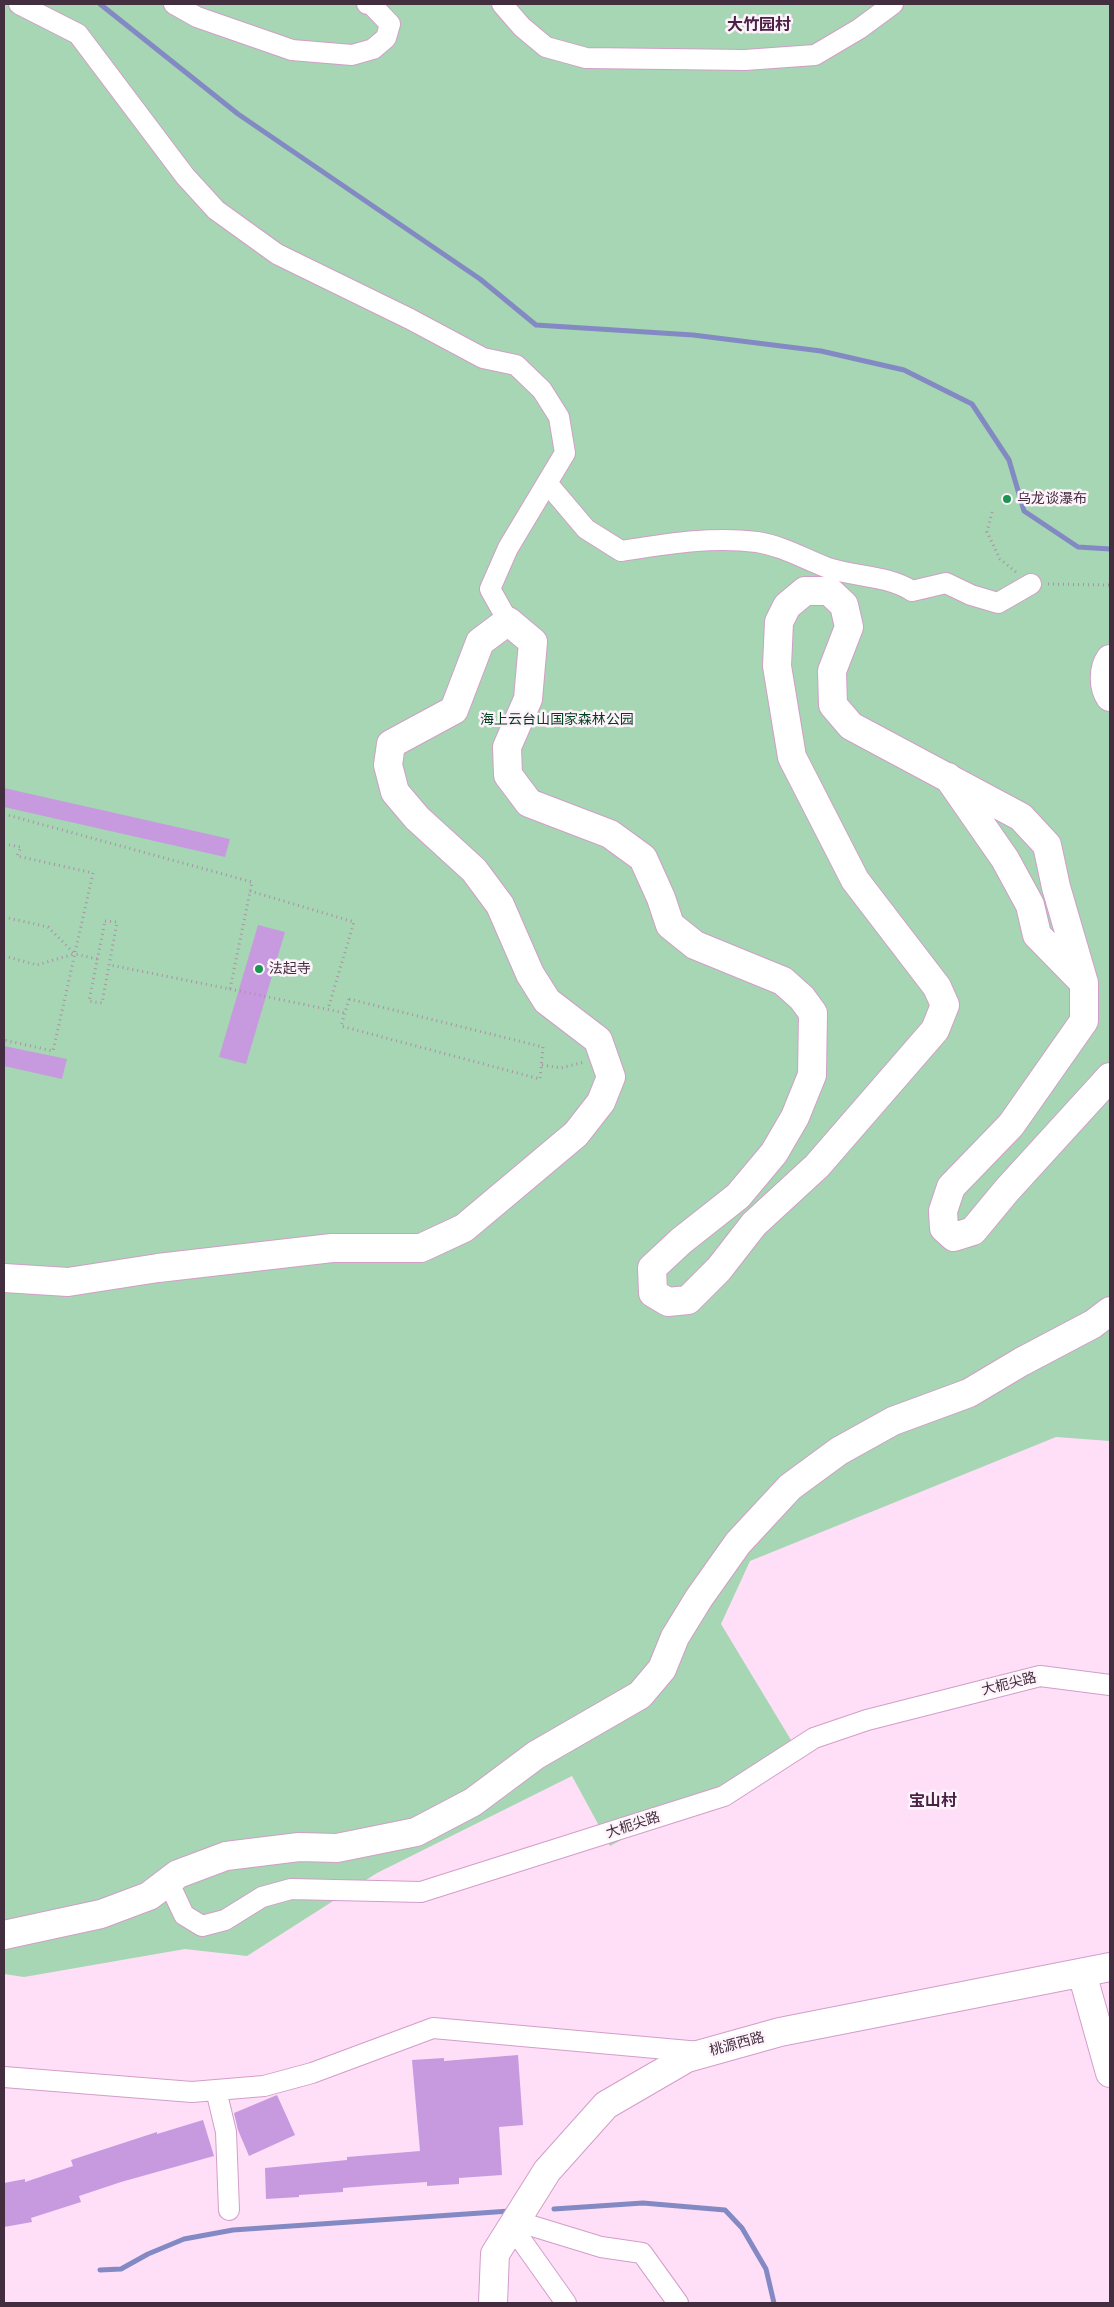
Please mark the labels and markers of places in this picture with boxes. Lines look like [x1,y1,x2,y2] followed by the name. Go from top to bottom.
[1017,491,1087,507] place label: 乌龙谈瀑布
[1001,493,1013,505] marker: 乌龙谈瀑布
[269,961,311,977] place label: 法起寺
[253,963,265,975] marker: 法起寺

